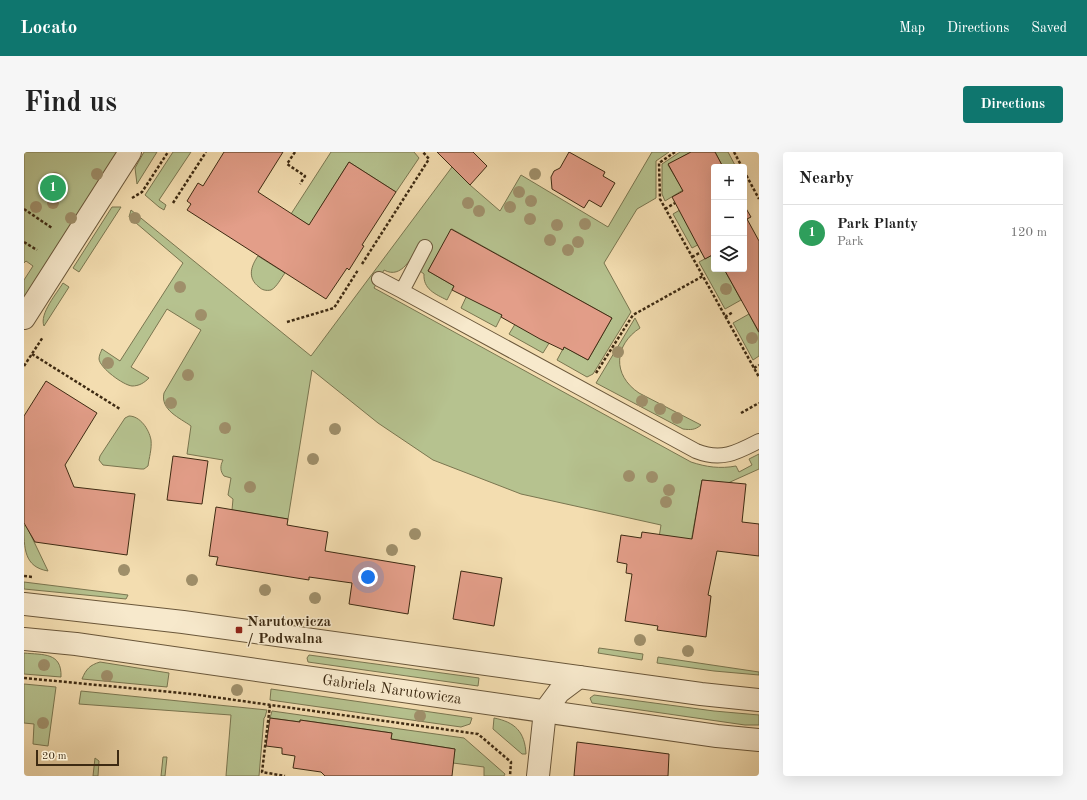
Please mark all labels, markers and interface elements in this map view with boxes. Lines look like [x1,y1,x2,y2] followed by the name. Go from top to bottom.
[20,19,77,38] text: Locato
[899,21,925,35] text: Map
[947,21,1009,35] text: Directions
[1031,21,1067,35] text: Saved
[963,86,1063,123] button: Directions
[24,90,117,118] text: Find us
[711,164,747,272] map controls
[711,164,747,200] button: +
[799,170,854,187] text: Nearby
[40,173,66,203] pin: 1
[711,200,747,236] button: −
[837,217,918,232] text: Park Planty
[808,226,816,239] text: 1
[1010,226,1047,239] text: 120 m
[837,235,864,248] text: Park
[711,236,747,272] button: layers
[358,567,378,587] your location
[247,615,332,647] place label: Narutowicza / Podwalna
[234,625,244,635] marker: Narutowicza / Podwalna
[321,673,463,708] street label: Gabriela Narutowicza
[36,748,119,767] scale bar
[42,751,67,762] text: 20 m

